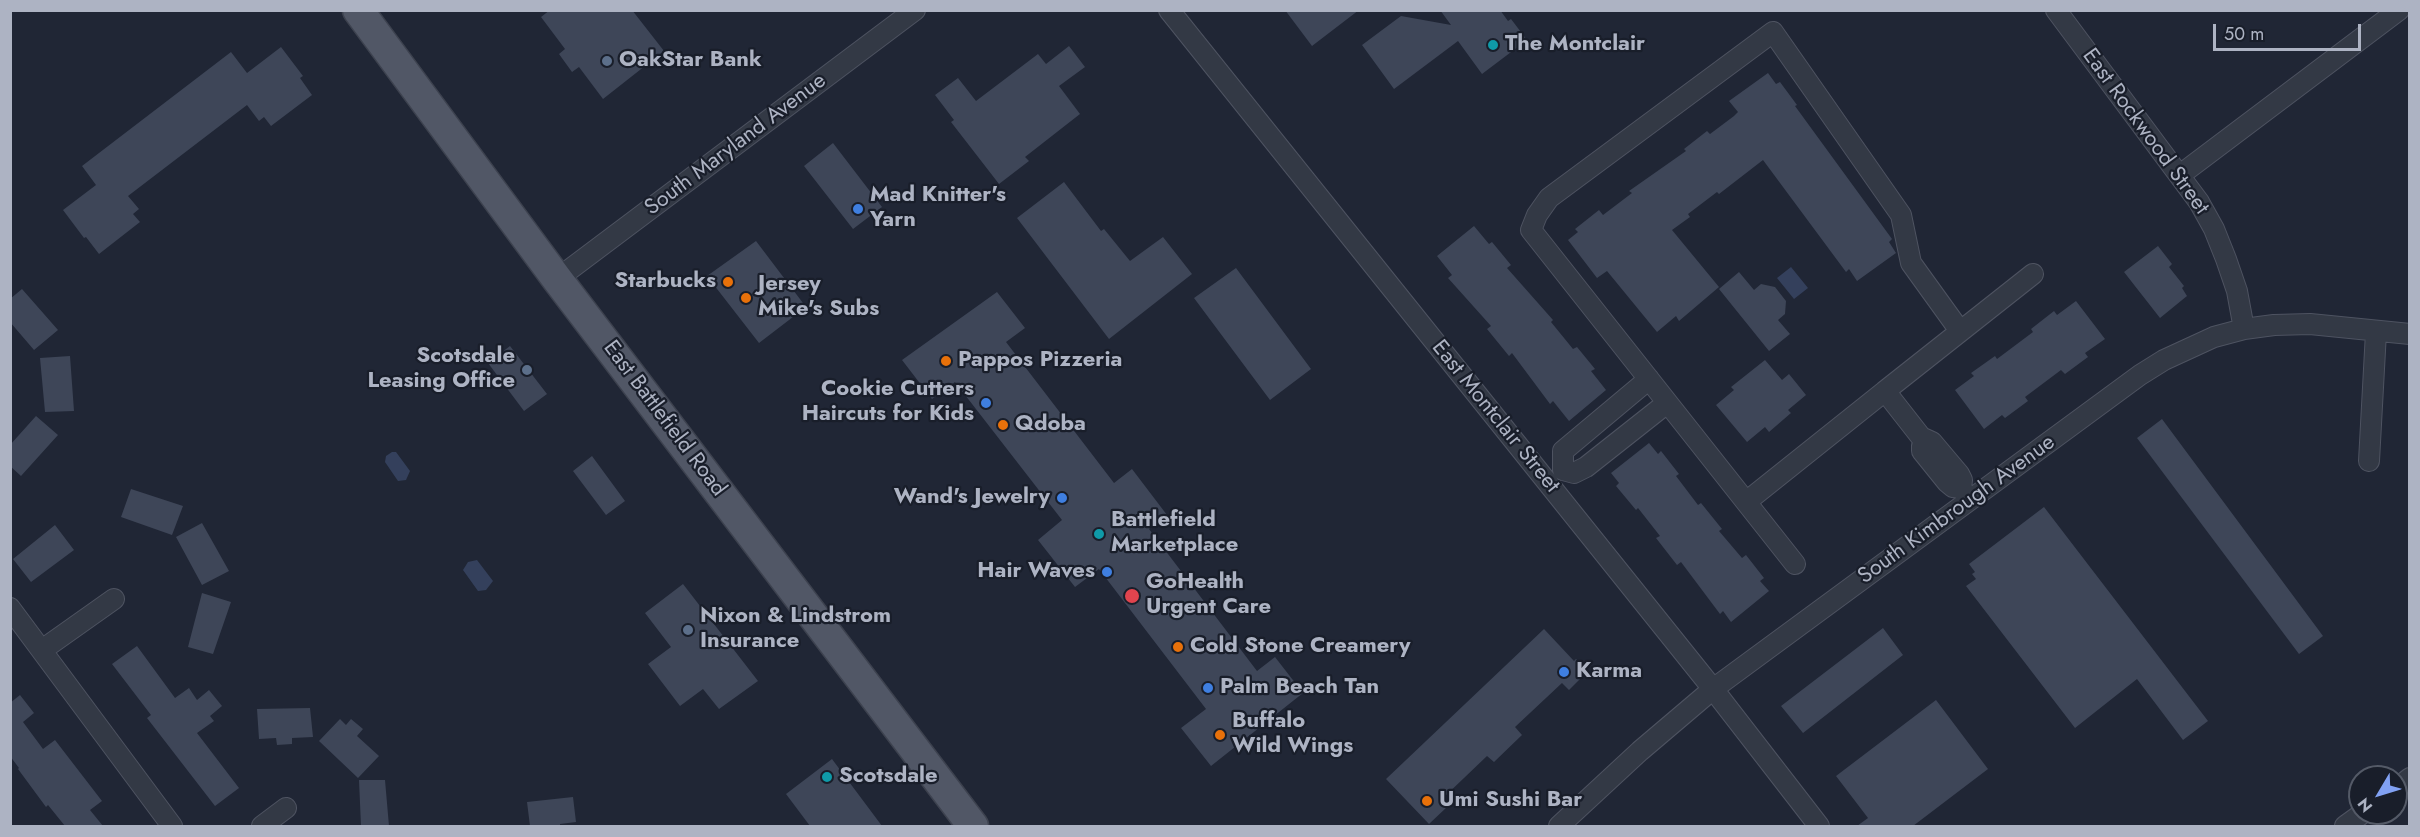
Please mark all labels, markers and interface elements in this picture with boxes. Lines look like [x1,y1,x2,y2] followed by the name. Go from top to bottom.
[2216,12,2364,50] scale bar
[2224,21,2264,47] text: 50 m
[1505,32,1645,58] place label: The Montclair
[1486,38,1500,52] marker: The Montclair
[2076,44,2214,220] street label: East Rockwood Street
[619,48,762,74] place label: OakStar Bank
[600,54,614,68] marker: OakStar Bank
[640,68,832,222] street label: South Maryland Avenue
[870,183,1006,234] place label: Mad Knitter's Yarn
[851,202,865,216] marker: Mad Knitter's Yarn
[615,269,716,295] place label: Starbucks
[758,272,879,324] place label: Jersey Mike's Subs
[721,275,735,289] marker: Starbucks
[739,291,753,305] marker: Jersey Mike's Subs
[1425,335,1565,499] street label: East Montclair Street
[597,336,731,502] street label: East Battlefield Road
[367,344,515,396] place label: Scotsdale Leasing Office
[958,348,1122,374] place label: Pappos Pizzeria
[939,354,953,368] marker: Pappos Pizzeria
[520,363,534,377] marker: Scotsdale Leasing Office
[802,377,974,428] place label: Cookie Cutters Haircuts for Kids
[979,396,993,410] marker: Cookie Cutters Haircuts for Kids
[1015,412,1086,438] place label: Qdoba
[996,418,1010,432] marker: Qdoba
[1853,430,2061,590] street label: South Kimbrough Avenue
[894,485,1050,511] place label: Wand's Jewelry
[1055,491,1069,505] marker: Wand's Jewelry
[1111,508,1238,560] place label: Battlefield Marketplace
[1092,527,1106,541] marker: Battlefield Marketplace
[977,559,1095,585] place label: Hair Waves
[1100,565,1114,579] marker: Hair Waves
[1146,570,1271,622] place label: GoHealth Urgent Care
[1123,587,1141,605] marker: GoHealth Urgent Care
[700,604,891,656] place label: Nixon & Lindstrom Insurance
[681,623,695,637] marker: Nixon & Lindstrom Insurance
[1190,634,1411,660] place label: Cold Stone Creamery
[1171,640,1185,654] marker: Cold Stone Creamery
[1576,659,1642,685] place label: Karma
[1557,665,1571,679] marker: Karma
[1220,675,1379,701] place label: Palm Beach Tan
[1201,681,1215,695] marker: Palm Beach Tan
[1232,709,1353,760] place label: Buffalo Wild Wings
[1213,728,1227,742] marker: Buffalo Wild Wings
[839,764,938,790] place label: Scotsdale
[2348,765,2408,825] north arrow
[820,770,834,784] marker: Scotsdale
[1439,788,1582,814] place label: Umi Sushi Bar
[2352,793,2378,817] text: N
[1420,794,1434,808] marker: Umi Sushi Bar

